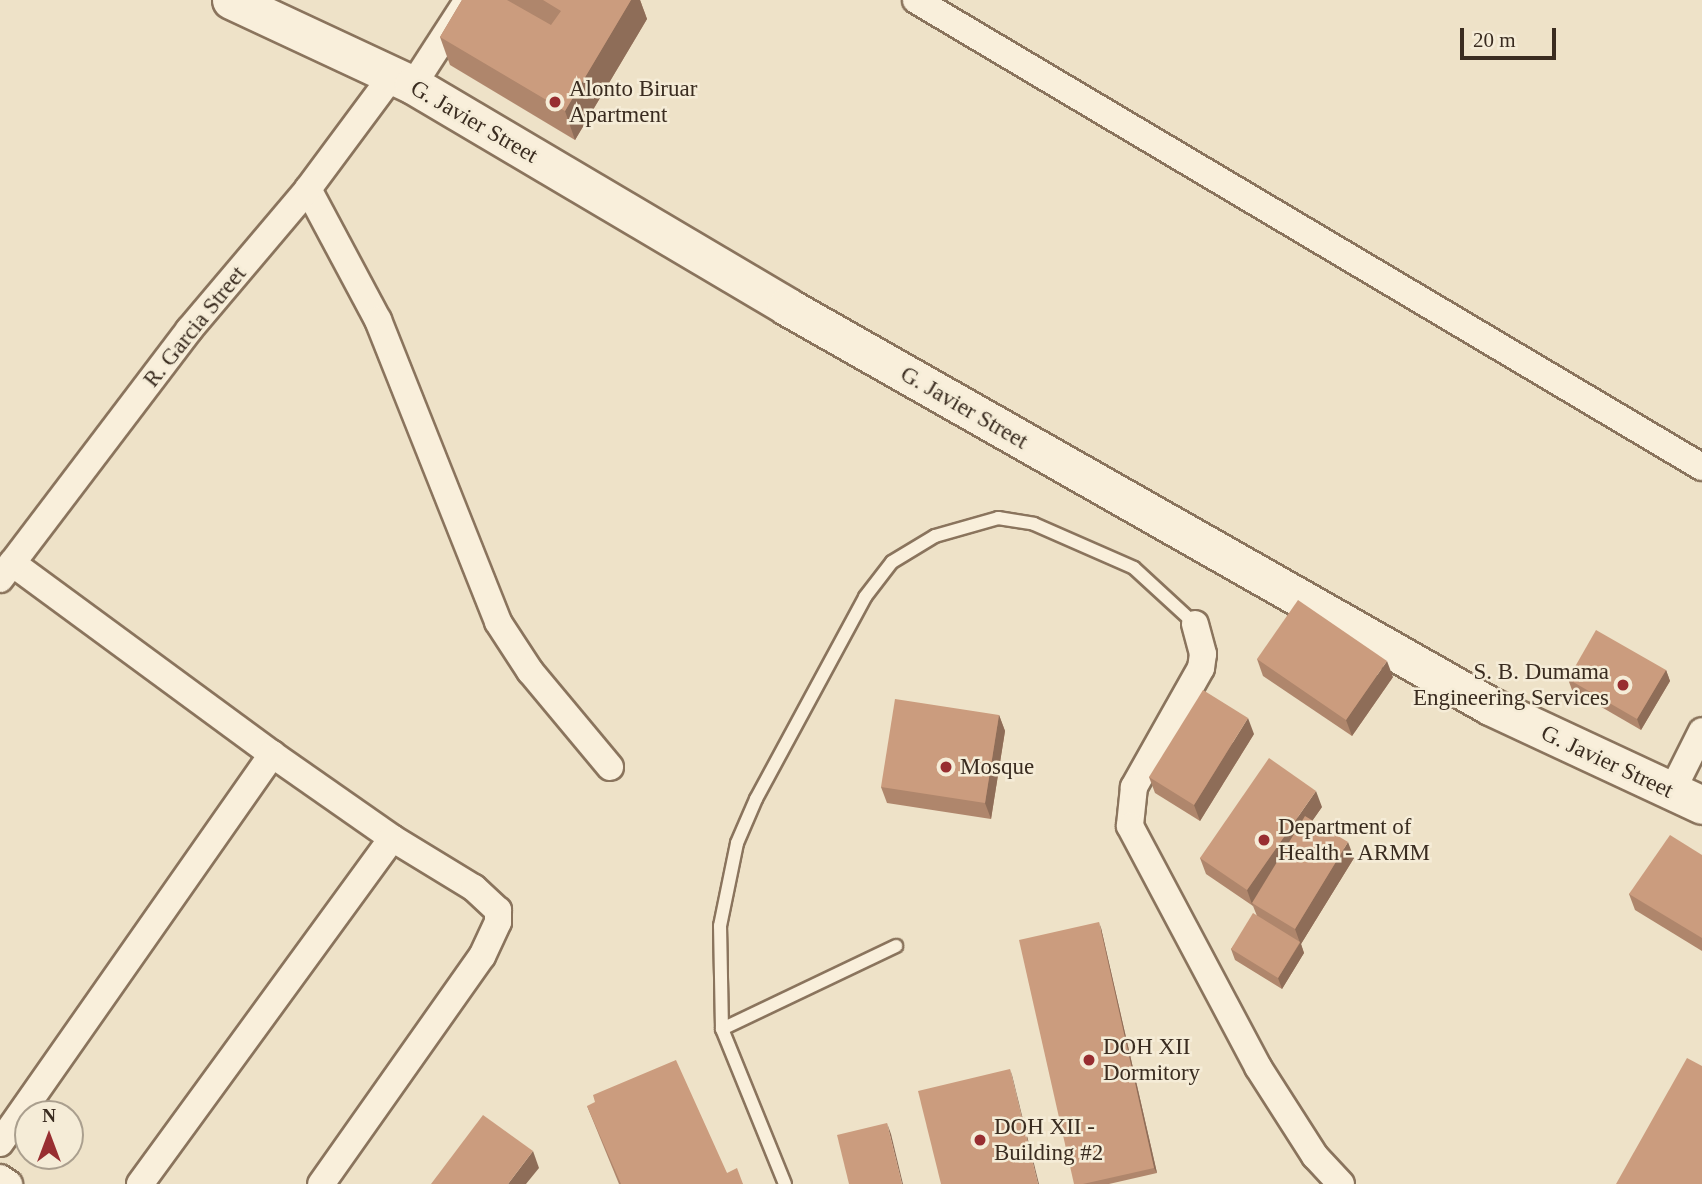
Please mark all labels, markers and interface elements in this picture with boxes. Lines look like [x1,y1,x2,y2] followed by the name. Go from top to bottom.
[1464,14,1560,58] scale bar
[1473,28,1516,52] text: 20 m
[405,74,543,170] street label: G. Javier Street
[569,75,697,129] place label: Alonto Biruar Apartment
[547,94,563,110] marker: Alonto Biruar Apartment
[138,261,252,393] street label: R. Garcia Street
[895,360,1033,456] street label: G. Javier Street
[1413,658,1609,712] place label: S. B. Dumama Engineering Services
[1615,677,1631,693] marker: S. B. Dumama Engineering Services
[1537,719,1677,805] street label: G. Javier Street
[960,753,1034,781] place label: Mosque
[938,759,954,775] marker: Mosque
[1278,813,1431,867] place label: Department of Health - ARMM
[1256,832,1272,848] marker: Department of Health - ARMM
[1103,1033,1200,1087] place label: DOH XII Dormitory
[1081,1052,1097,1068] marker: DOH XII Dormitory
[14,1100,84,1170] north arrow
[42,1105,56,1126] text: N
[994,1113,1103,1167] place label: DOH XII - Building #2
[972,1132,988,1148] marker: DOH XII - Building #2

